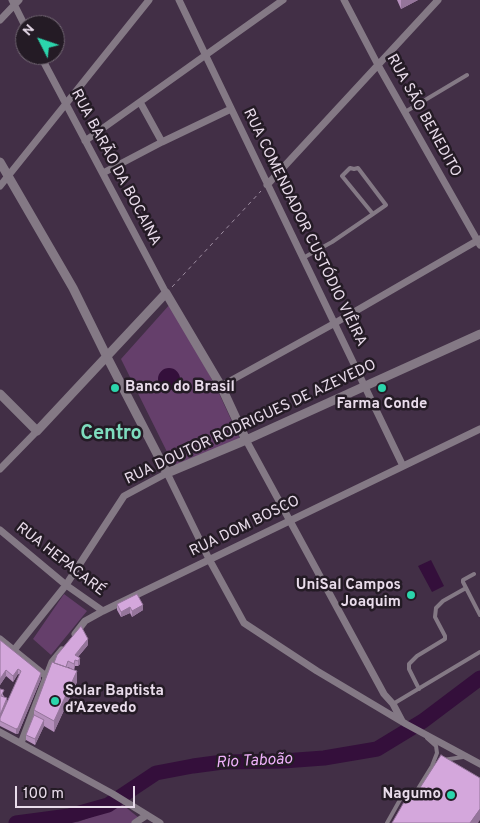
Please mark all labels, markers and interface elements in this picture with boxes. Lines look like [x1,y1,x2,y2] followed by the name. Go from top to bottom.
[15,15,65,65] north arrow
[19,21,39,40] text: N
[382,51,464,181] street label: RUA SÃO BENEDITO
[66,87,164,249] street label: RUA BARÃO DA BOCAINA
[238,106,370,350] street label: RUA COMENDADOR CUSTÓDIO VIÊIRA
[122,357,380,489] street label: RUA DOUTOR RODRIGUES DE AZEVEDO
[125,379,235,397] place label: Banco do Brasil
[109,382,121,394] marker: Banco do Brasil
[376,382,388,394] marker: Farma Conde
[337,396,427,414] place label: Farma Conde
[80,423,142,447] district label: Centro
[187,493,303,561] street label: RUA DOM BOSCO
[12,520,108,600] street label: RUA HEPACARÉ
[296,577,401,612] place label: UniSal Campos Joaquim
[405,589,417,601] marker: UniSal Campos Joaquim
[65,683,164,718] place label: Solar Baptista d’Azevedo
[49,695,61,707] marker: Solar Baptista d’Azevedo
[215,750,293,774] water label: Rio Taboão
[18,776,138,808] scale bar
[23,785,64,804] text: 100 m
[383,786,441,804] place label: Nagumo
[445,789,457,801] marker: Nagumo

